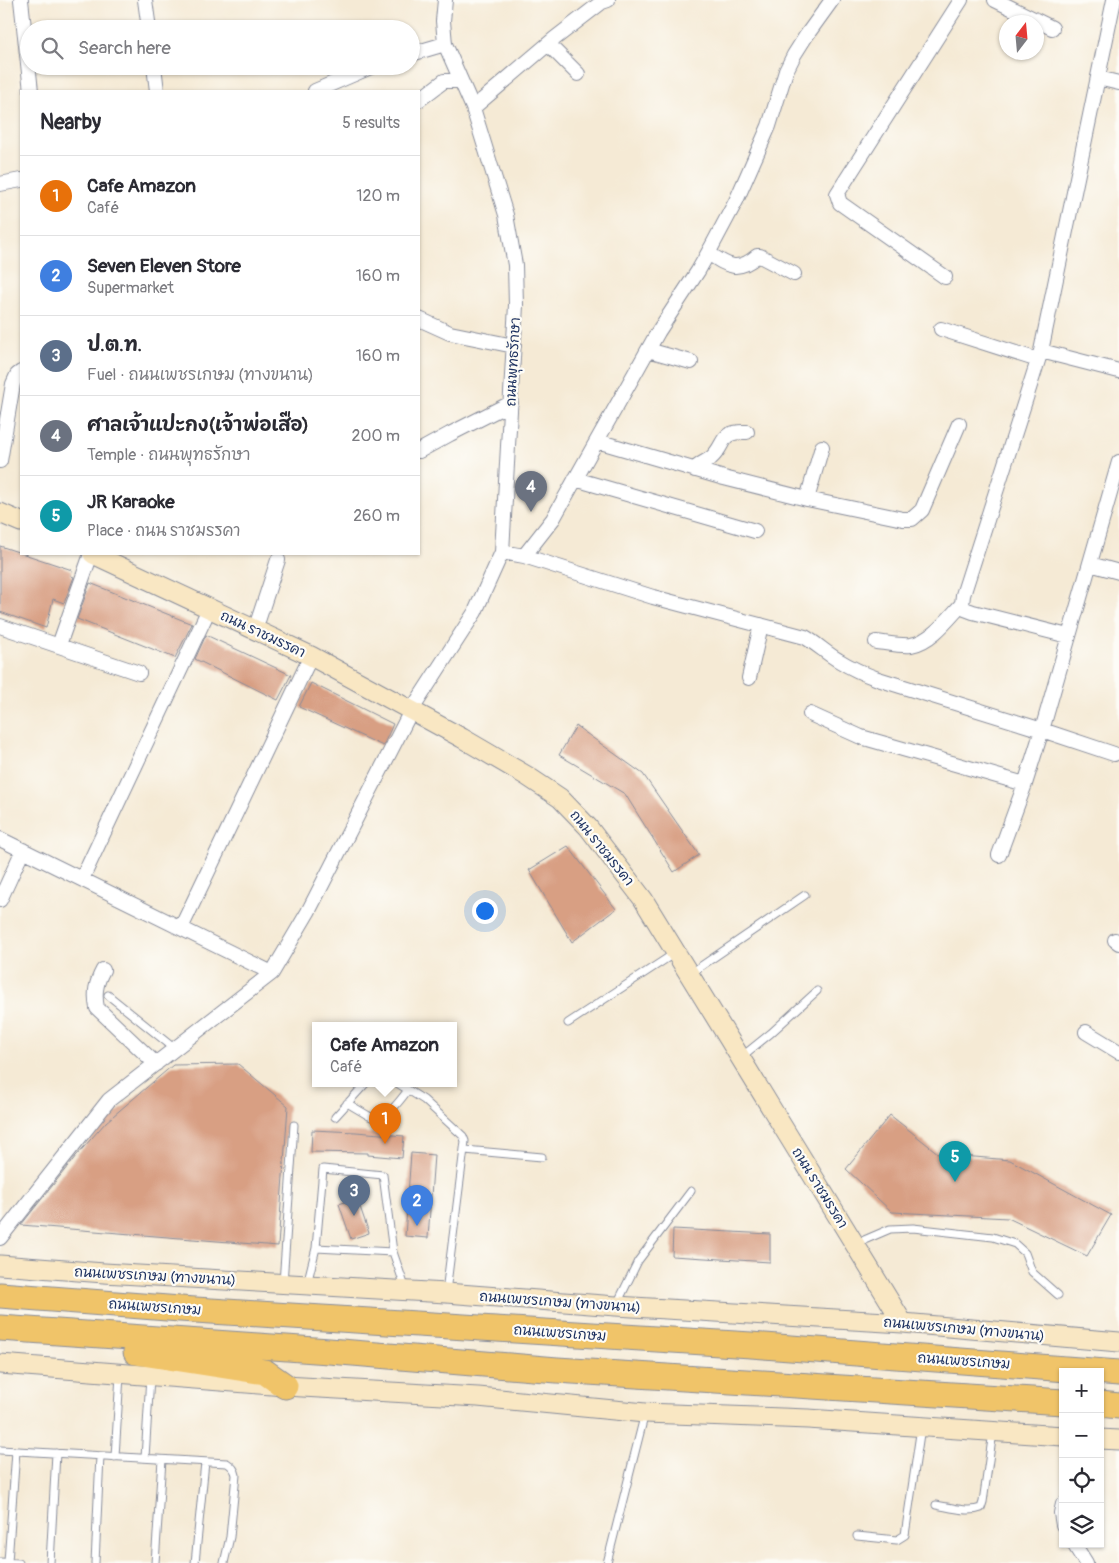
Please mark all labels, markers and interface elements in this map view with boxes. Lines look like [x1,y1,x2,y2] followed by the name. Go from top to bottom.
[999,15,1044,60] north arrow
[20,20,420,75] search box
[38,34,66,62] icon: search
[78,36,171,60] text: Search here
[40,109,101,136] text: Nearby
[342,113,400,133] text: 5 results
[87,174,196,198] text: Cafe Amazon
[53,186,59,206] text: 1
[356,186,400,206] text: 120 m
[87,198,119,218] text: Café
[87,254,241,278] text: Seven Eleven Store
[52,266,60,286] text: 2
[356,266,400,286] text: 160 m
[87,278,174,298] text: Supermarket
[502,317,525,407] street label: ถนนพุทธรักษา
[87,333,142,357] text: ป.ต.ท.
[52,346,60,366] text: 3
[356,346,400,366] text: 160 m
[87,365,314,385] text: Fuel · ถนนเพชรเกษม (ทางขนาน)
[87,413,309,437] text: ศาลเจ้าแปะกง(เจ้าพ่อเสือ)
[51,426,61,446] text: 4
[352,426,400,446] text: 200 m
[87,445,250,465] text: Temple · ถนนพุทธรักษา
[515,471,547,512] pin: 4
[87,490,175,514] text: JR Karaoke
[52,506,60,526] text: 5
[353,506,400,526] text: 260 m
[87,521,240,541] text: Place · ถนน ราชมรรคา
[218,607,308,661] street label: ถนน ราชมรรคา
[566,807,638,889] street label: ถนน ราชมรรคา
[472,898,498,924] your location
[312,1022,457,1087] popup
[330,1033,439,1057] text: Cafe Amazon
[330,1057,362,1077] text: Café
[369,1103,401,1144] pin: 1
[939,1141,971,1182] pin: 5
[788,1144,852,1232] street label: ถนน ราชมรรคา
[338,1175,370,1216] pin: 3
[401,1185,433,1226] pin: 2
[74,1263,236,1289] street label: ถนนเพชรเกษม (ทางขนาน)
[479,1288,641,1316] street label: ถนนเพชรเกษม (ทางขนาน)
[108,1295,202,1319] street label: ถนนเพชรเกษม
[883,1313,1045,1345] street label: ถนนเพชรเกษม (ทางขนาน)
[513,1321,607,1345] street label: ถนนเพชรเกษม
[917,1349,1011,1373] street label: ถนนเพชรเกษม
[1059,1368,1104,1548] map controls
[1059,1368,1104,1413] button: +
[1059,1413,1104,1458] button: −
[1059,1458,1104,1503] button: locate
[1059,1503,1104,1548] button: layers

